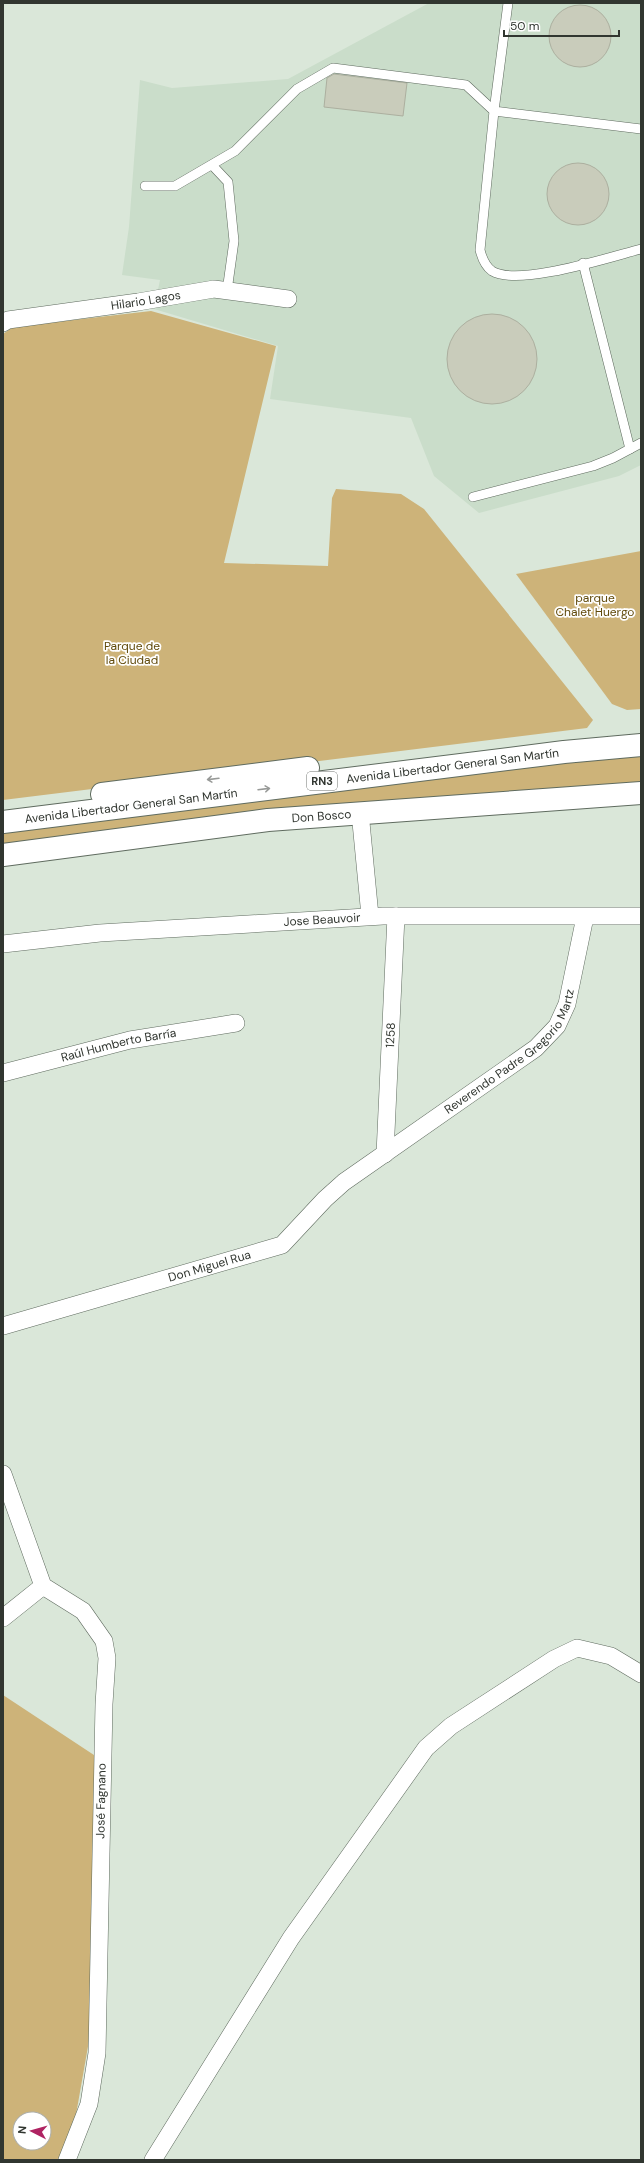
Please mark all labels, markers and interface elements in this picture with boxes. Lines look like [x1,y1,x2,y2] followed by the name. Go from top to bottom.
[504,12,619,38] scale bar
[510,18,539,34] text: 50 m
[110,287,182,314] street label: Hilario Lagos
[556,590,634,620] park label: parque Chalet Huergo
[104,638,160,668] park label: Parque de la Ciudad
[345,745,560,787] street label: Avenida Libertador General San Martín
[307,772,337,790] road number: RN3
[207,775,220,782] one-way arrow
[24,785,238,827] street label: Avenida Libertador General San Martín
[257,785,270,792] one-way arrow
[291,806,352,826] street label: Don Bosco
[283,909,362,930] street label: Jose Beauvoir
[441,988,578,1117] street label: Reverendo Padre Gregorio Martz
[382,1022,399,1048] street label: 1258
[59,1025,177,1066] street label: Raúl Humberto Barría
[166,1246,253,1286] street label: Don Miguel Rua
[92,1763,110,1839] street label: José Fagnano
[12,2111,52,2151] north arrow
[15,2125,29,2135] text: N

